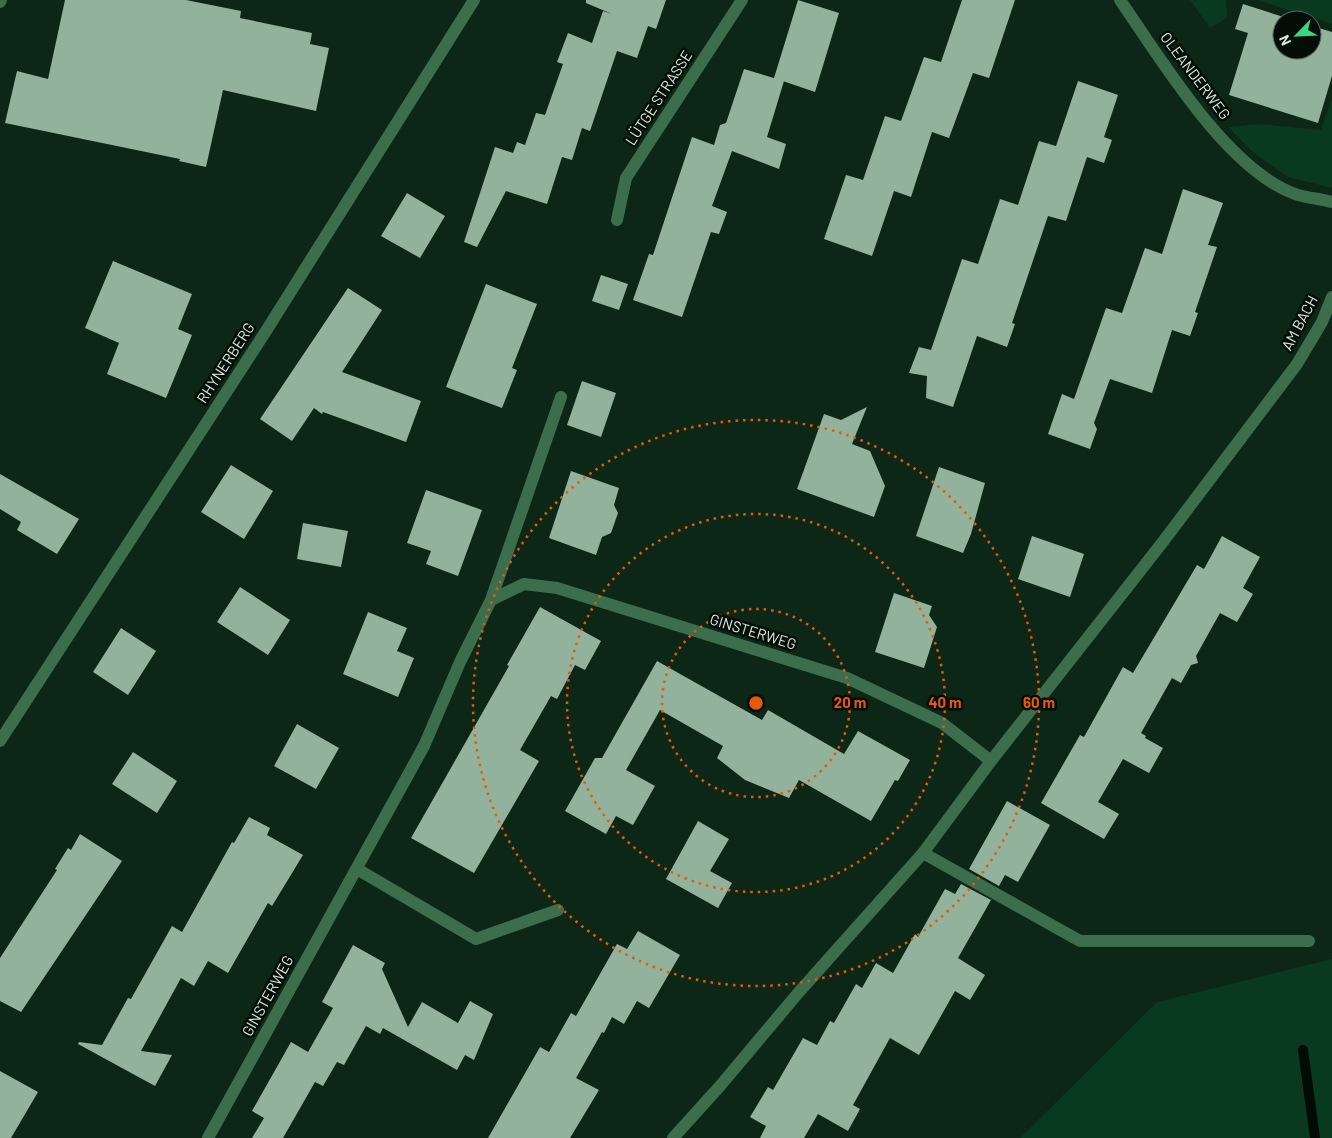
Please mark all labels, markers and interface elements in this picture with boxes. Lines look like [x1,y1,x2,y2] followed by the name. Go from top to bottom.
[1272,10,1322,60] north arrow
[1157,28,1234,123] street label: OLEANDERWEG
[1275,33,1294,48] text: N
[621,47,695,148] street label: LÜTGE STRASSE
[1277,292,1321,353] street label: AM BACH
[192,319,258,406] street label: RHYNERBERG
[708,609,799,653] street label: GINSTERWEG
[834,693,866,711] text: 20 m
[928,693,962,711] text: 40 m
[1023,693,1055,711] text: 60 m
[747,694,765,712] centre of rings
[238,952,297,1039] street label: GINSTERWEG

